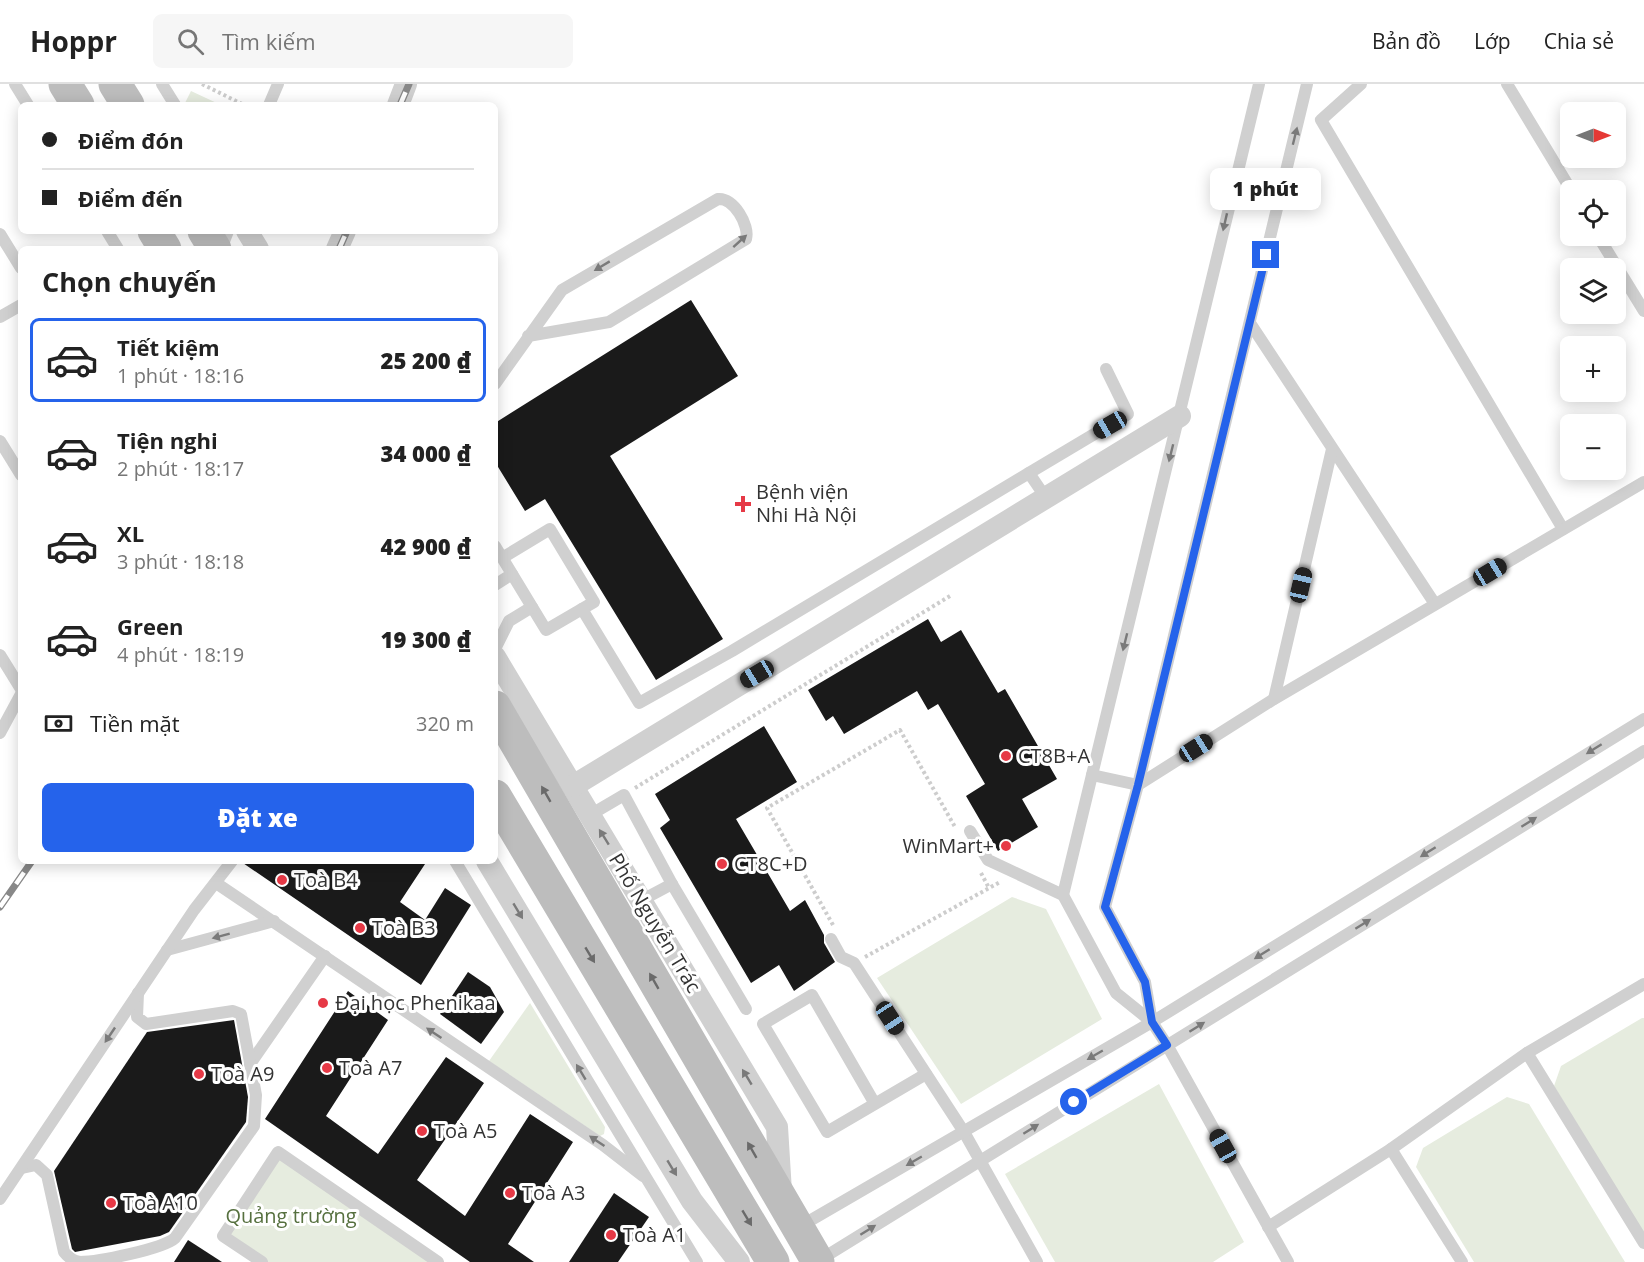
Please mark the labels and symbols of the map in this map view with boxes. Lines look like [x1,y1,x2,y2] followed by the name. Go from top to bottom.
[1560,102,1626,168] north arrow
[1290,127,1300,146] one-way arrow
[1210,168,1322,210] callout: 1 phút
[1219,213,1229,231] one-way arrow
[732,234,747,248] one-way arrow
[1252,241,1279,268] route end
[593,261,610,271] one-way arrow
[1090,408,1130,442] car
[1166,444,1176,462] one-way arrow
[756,478,857,528] place label: Bệnh viện Nhi Hà Nội
[734,495,752,513] marker: Bệnh viện Nhi Hà Nội
[1470,555,1510,589] car
[1288,565,1314,605] car
[1119,633,1129,652] one-way arrow
[737,657,777,691] car
[1176,731,1216,765] car
[1018,742,1090,769] place label: CT8B+A
[1586,744,1602,755] one-way arrow
[999,749,1013,763] marker: CT8B+A
[541,785,551,802] one-way arrow
[1521,817,1537,828] one-way arrow
[598,829,609,845] one-way arrow
[902,832,994,859] place label: WinMart+
[999,839,1013,853] marker: WinMart+
[1420,846,1436,857] one-way arrow
[603,848,708,998] street label: Phố Nguyễn Trác
[734,850,808,877] place label: CT8C+D
[715,857,729,871] marker: CT8C+D
[294,866,358,893] place label: Toà B4
[275,873,289,887] marker: Toà B4
[512,903,523,919] one-way arrow
[372,914,436,941] place label: Toà B3
[1355,919,1371,930] one-way arrow
[353,921,367,935] marker: Toà B3
[211,932,229,941] one-way arrow
[584,947,595,963] one-way arrow
[1254,948,1270,959] one-way arrow
[649,972,659,989] one-way arrow
[335,989,496,1016] place label: Đại học Phenikaa
[316,996,330,1010] marker: Đại học Phenikaa
[873,998,907,1038] car
[1189,1021,1205,1032] one-way arrow
[105,1027,116,1043] one-way arrow
[427,1027,443,1039] one-way arrow
[1086,1050,1103,1060] one-way arrow
[339,1054,402,1081] place label: Toà A7
[211,1060,274,1087] place label: Toà A9
[320,1061,334,1075] marker: Toà A7
[575,1064,586,1080] one-way arrow
[192,1067,206,1081] marker: Toà A9
[742,1068,752,1085] one-way arrow
[1060,1088,1087,1115] route start
[434,1117,497,1144] place label: Toà A5
[415,1124,429,1138] marker: Toà A5
[1023,1124,1039,1135] one-way arrow
[1206,1126,1240,1166] car
[589,1135,605,1147] one-way arrow
[747,1141,757,1158] one-way arrow
[905,1156,922,1166] one-way arrow
[667,1160,678,1176] one-way arrow
[522,1179,585,1206] place label: Toà A3
[503,1186,517,1200] marker: Toà A3
[123,1189,198,1216] place label: Toà A10
[104,1196,118,1210] marker: Toà A10
[225,1202,357,1229] park label: Quảng trường
[741,1210,752,1226] one-way arrow
[623,1221,686,1248] place label: Toà A1
[859,1225,876,1236] one-way arrow
[604,1228,618,1242] marker: Toà A1

